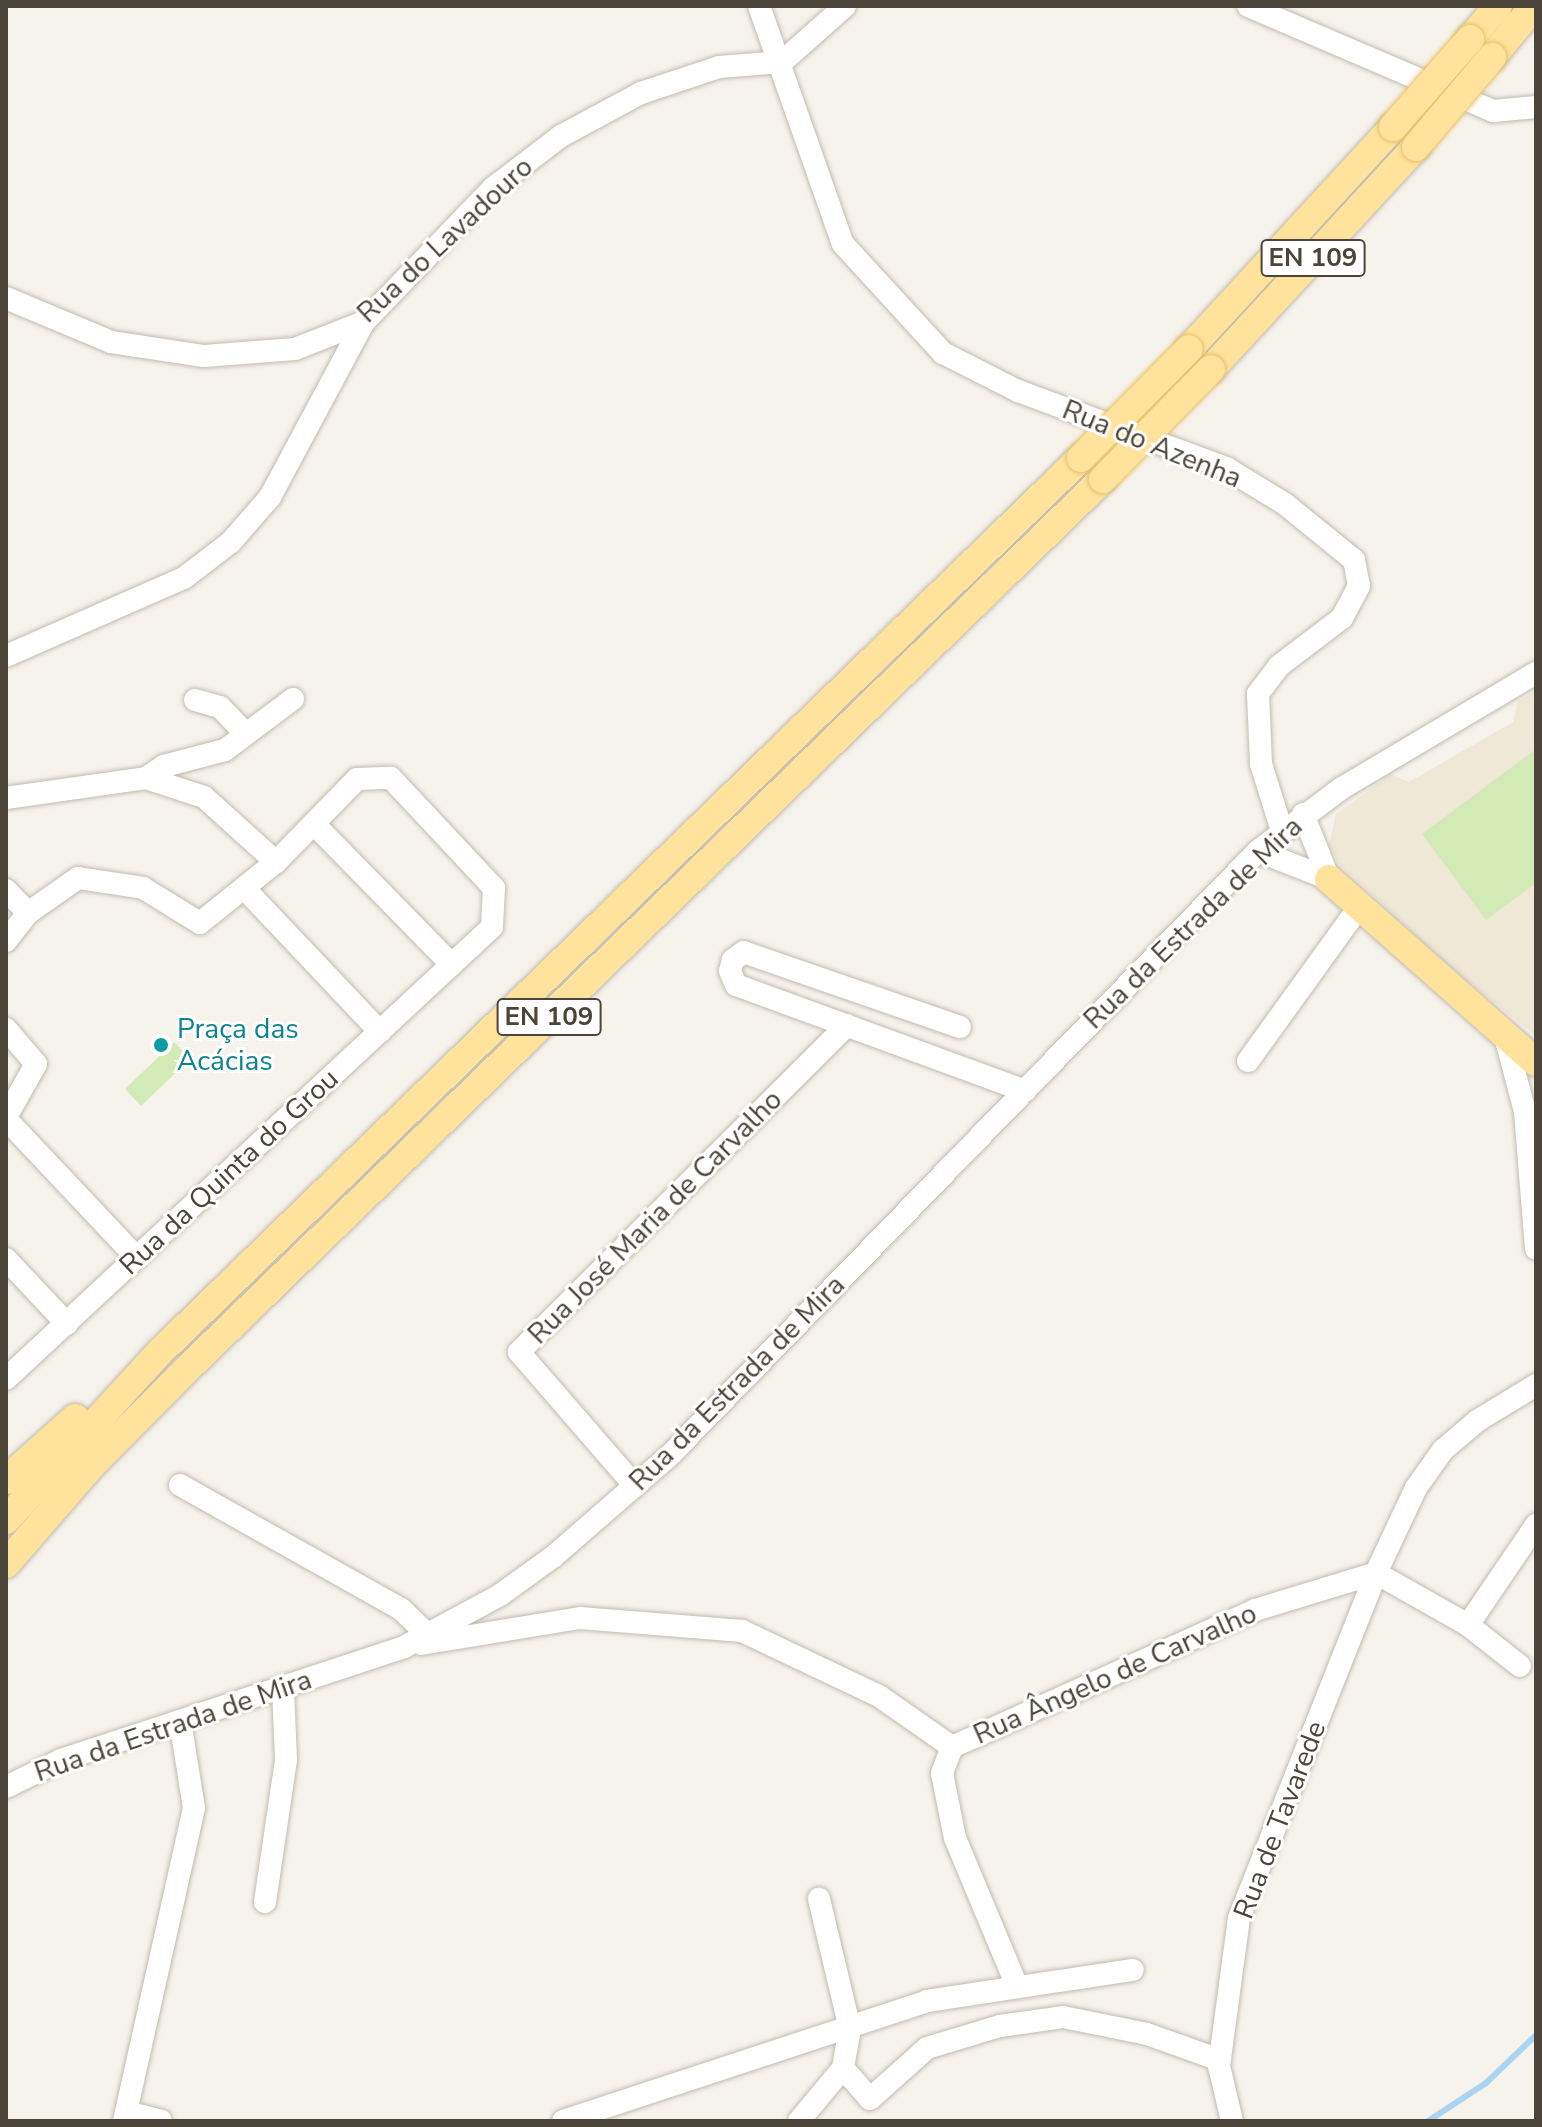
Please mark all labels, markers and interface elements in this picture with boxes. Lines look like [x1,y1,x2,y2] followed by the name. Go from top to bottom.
[350,150,540,330] street label: Rua do Lavadouro
[1259,236,1367,280] road number: EN 109
[1058,393,1246,495] street label: Rua do Azenha
[1077,810,1309,1036] street label: Rua da Estrada de Mira
[495,995,603,1039] road number: EN 109
[177,1012,299,1078] place label: Praça das Acácias
[152,1036,170,1054] marker: Praça das Acácias
[113,1062,345,1282] street label: Rua da Quinta do Grou
[521,1083,789,1351] street label: Rua José Maria de Carvalho
[622,1268,852,1498] street label: Rua da Estrada de Mira
[968,1596,1262,1752] street label: Rua Ângelo de Carvalho
[30,1663,316,1789] street label: Rua da Estrada de Mira
[1227,1716,1333,1924] street label: Rua de Tavarede

